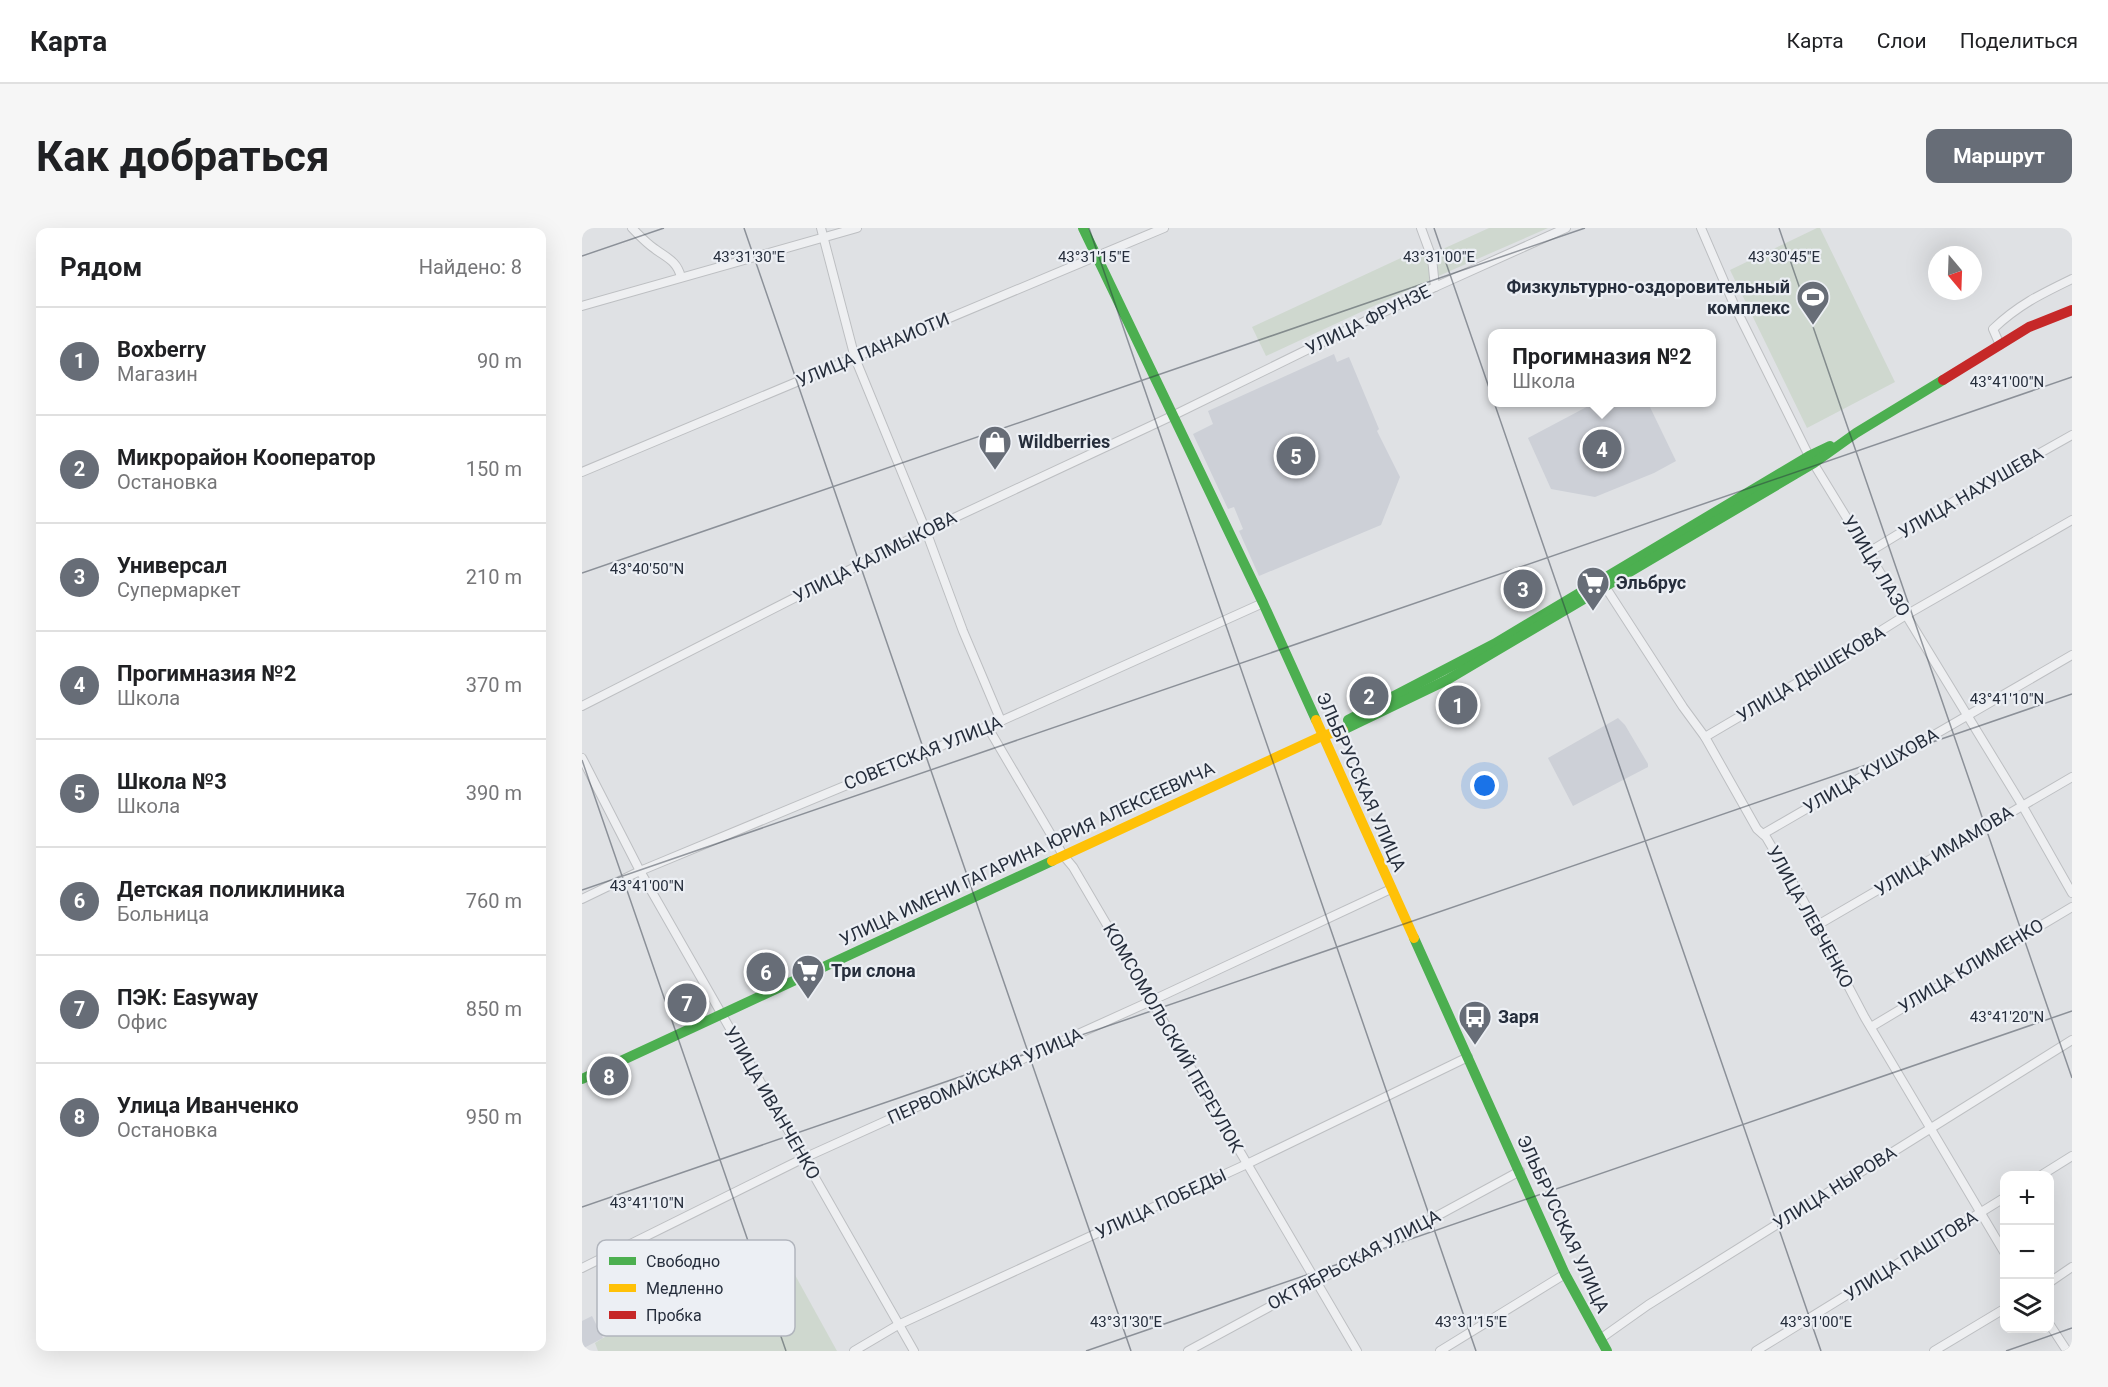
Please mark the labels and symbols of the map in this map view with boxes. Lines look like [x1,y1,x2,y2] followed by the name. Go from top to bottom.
[1928,246,1982,300] north arrow
[713,248,786,266] text: 43°31'30"E
[1058,248,1131,266] text: 43°31'15"E
[1403,248,1476,266] text: 43°31'00"E
[1748,248,1821,266] text: 43°30'45"E
[1507,276,1790,318] place label: Физкультурно-оздоровительный комплекс
[1795,279,1831,326] sports icon: Физкультурно-оздоровительный комплекс
[1302,280,1434,359] street label: УЛИЦА ФРУНЗЕ
[793,308,952,391] street label: УЛИЦА ПАНАИОТИ
[1970,373,2044,391] text: 43°41'00"N
[977,424,1013,471] shop icon: Wildberries
[1582,426,1622,472] pin: 4
[1018,431,1110,452] place label: Wildberries
[1276,434,1316,478] pin: 5
[1895,442,2047,543] street label: УЛИЦА НАХУШЕВА
[790,506,960,607] street label: УЛИЦА КАЛМЫКОВА
[1838,512,1915,620] street label: УЛИЦА ЛАЗО
[610,560,684,578] text: 43°40'50"N
[1575,565,1611,612] supermarket icon: Эльбрус
[1504,566,1542,612] pin: 3
[1616,572,1686,593] place label: Эльбрус
[1733,621,1889,726] street label: УЛИЦА ДЫШЕКОВА
[1350,674,1388,718] pin: 2
[1438,682,1478,728] pin: 1
[1312,689,1411,875] street label: ЭЛЬБРУССКАЯ УЛИЦА
[1970,690,2044,708] text: 43°41'10"N
[841,711,1005,794] street label: СОВЕТСКАЯ УЛИЦА
[1800,723,1942,818] street label: УЛИЦА КУШХОВА
[836,757,1218,950] street label: УЛИЦА ИМЕНИ ГАГАРИНА ЮРИЯ АЛЕКСЕЕВИЧА
[1470,771,1499,800] your location
[1871,801,2017,900] street label: УЛИЦА ИМАМОВА
[1763,842,1858,991] street label: УЛИЦА ЛЕВЧЕНКО
[610,877,684,895] text: 43°41'00"N
[1894,914,2047,1017] street label: УЛИЦА КЛИМЕНКО
[1099,919,1248,1156] street label: КОМСОМОЛЬСКИЙ ПЕРЕУЛОК
[746,950,786,994] pin: 6
[790,953,826,1000] supermarket icon: Три слона
[831,960,916,981] place label: Три слона
[668,980,706,1026] pin: 7
[1457,999,1493,1046] bus stop icon: Заря
[1498,1006,1539,1027] place label: Заря
[1970,1008,2044,1026] text: 43°41'20"N
[720,1022,825,1183] street label: УЛИЦА ИВАНЧЕНКО
[884,1023,1086,1128] street label: ПЕРВОМАЙСКАЯ УЛИЦА
[590,1054,628,1098] pin: 8
[1513,1131,1614,1316] street label: ЭЛЬБРУССКАЯ УЛИЦА
[1769,1141,1900,1234] street label: УЛИЦА НЫРОВА
[1092,1164,1230,1243] street label: УЛИЦА ПОБЕДЫ
[610,1194,684,1212] text: 43°41'10"N
[1264,1205,1444,1314] street label: ОКТЯБРЬСКАЯ УЛИЦА
[1840,1206,1981,1305] street label: УЛИЦА ПАШТОВА
[597,1240,795,1336] legend
[646,1252,720,1271] text: Свободно
[646,1279,723,1298] text: Медленно
[646,1306,702,1325] text: Пробка
[1090,1313,1163,1331] text: 43°31'30"E
[1435,1313,1508,1331] text: 43°31'15"E
[1780,1313,1853,1331] text: 43°31'00"E

